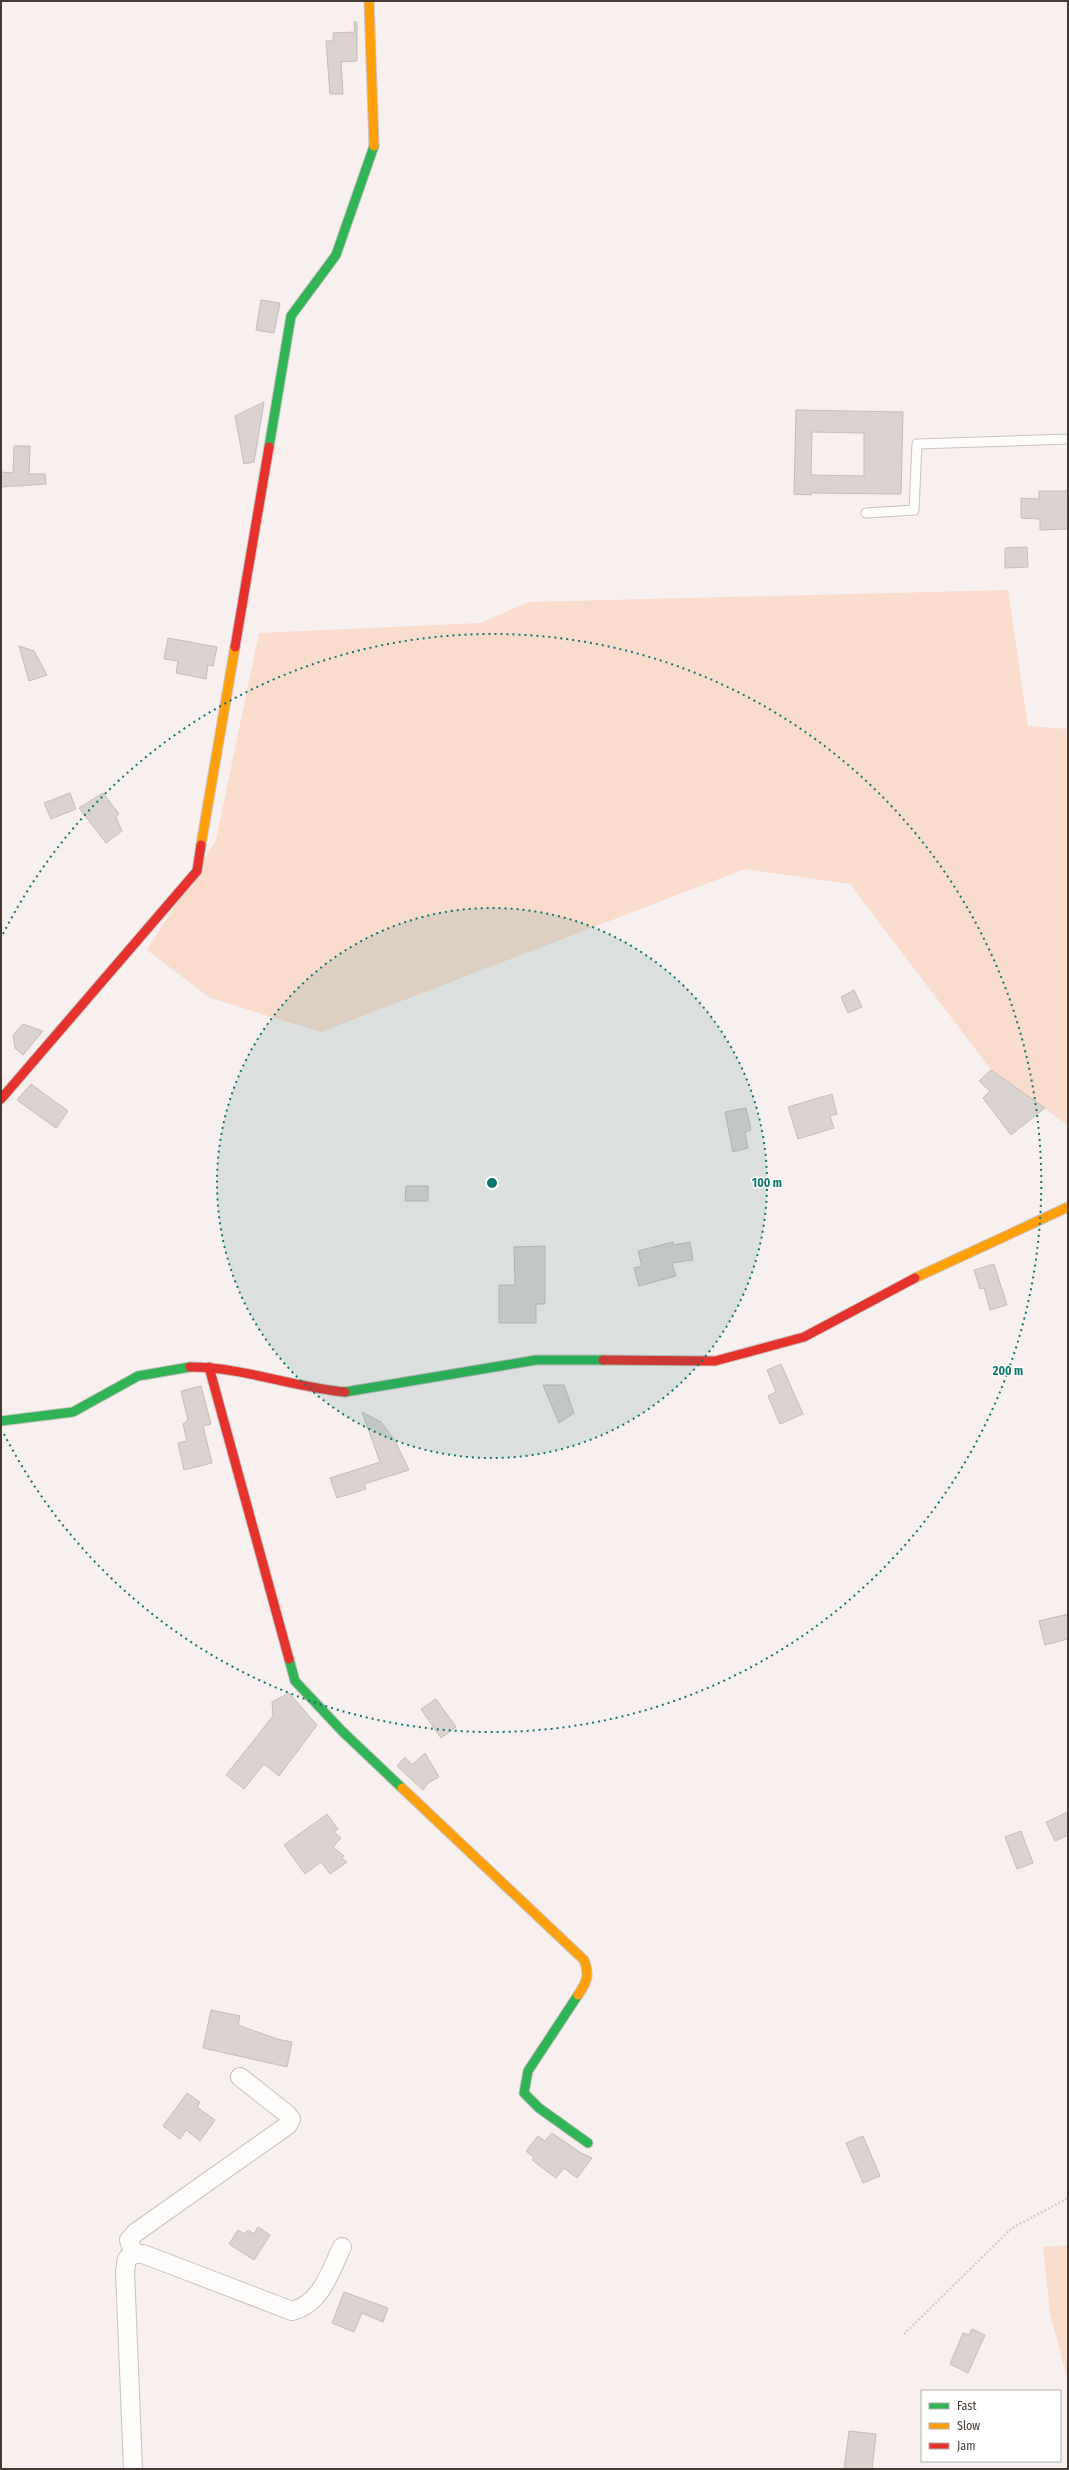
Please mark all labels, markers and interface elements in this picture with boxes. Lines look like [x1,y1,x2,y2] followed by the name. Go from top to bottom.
[485,1176,499,1190] centre of rings
[752,1176,782,1190] text: 100 m
[992,1364,1023,1378] text: 200 m
[921,2390,1061,2462] legend
[957,2399,976,2413] text: Fast
[957,2419,980,2433] text: Slow
[957,2439,975,2453] text: Jam

